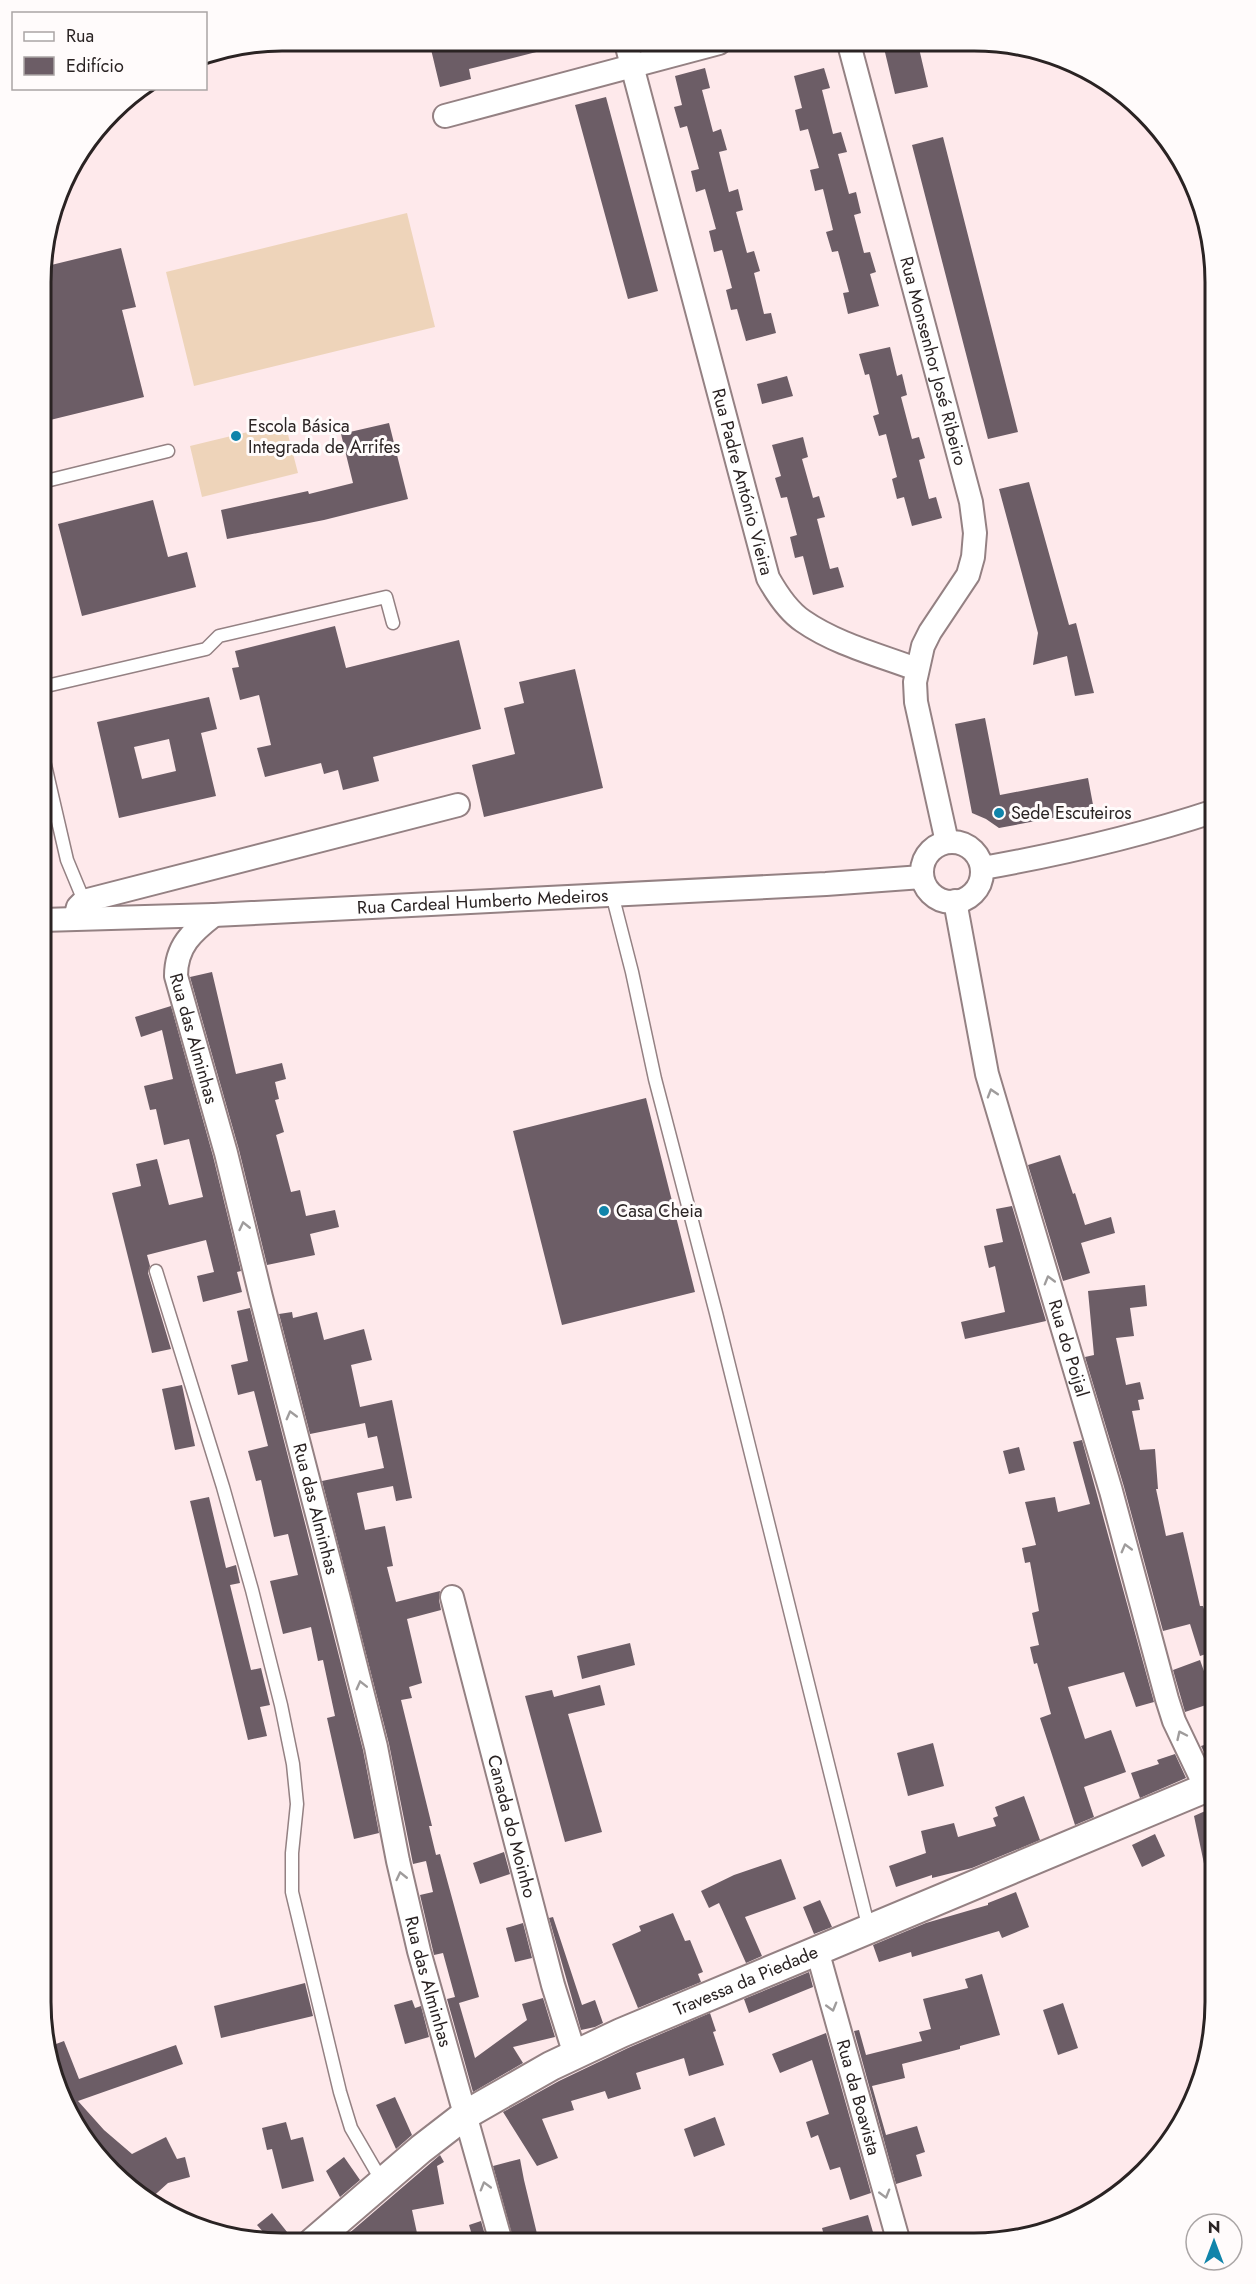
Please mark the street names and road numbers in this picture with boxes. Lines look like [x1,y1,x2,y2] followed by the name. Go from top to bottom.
[893,254,974,468] street label: Rua Monsenhor José Ribeiro
[705,385,780,578] street label: Rua Padre António Vieira
[356,882,609,921] street label: Rua Cardeal Humberto Medeiros
[163,970,224,1107] street label: Rua das Alminhas
[1042,1296,1095,1400] street label: Rua do Poijal
[286,1440,345,1577] street label: Rua das Alminhas
[481,1752,543,1901] street label: Canada do Moinho
[398,1913,458,2050] street label: Rua das Alminhas
[670,1939,822,2022] street label: Travessa da Piedade
[830,2036,887,2158] street label: Rua da Boavista

